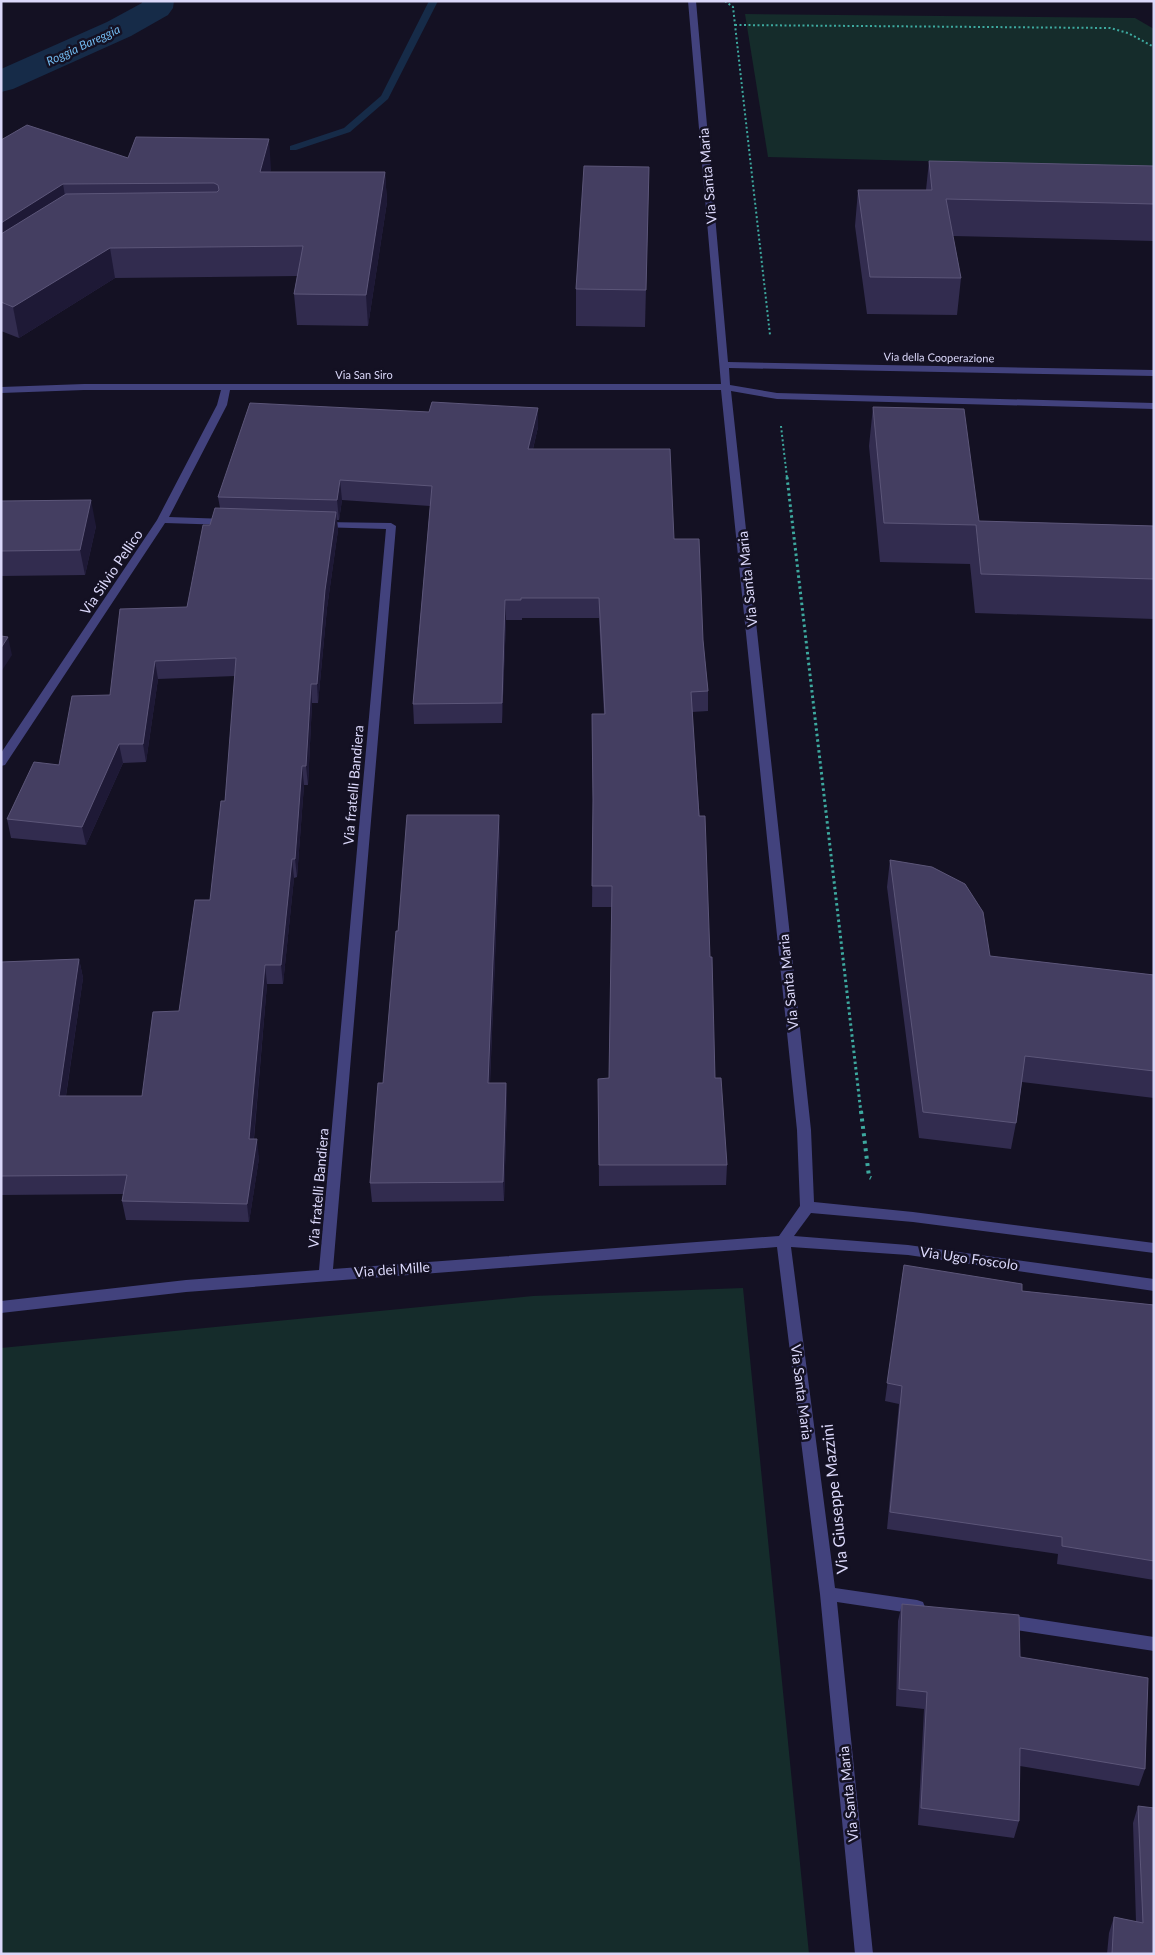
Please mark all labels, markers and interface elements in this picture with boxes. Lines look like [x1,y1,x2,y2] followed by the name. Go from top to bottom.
[44,21,122,69] water label: Roggia Bareggia
[694,127,720,225] street label: Via Santa Maria
[884,350,995,364] street label: Via della Cooperazione
[335,368,393,381] street label: Via San Siro
[76,526,146,618] street label: Via Silvio Pellico
[734,530,760,628] street label: Via Santa Maria
[339,724,367,846] street label: Via fratelli Bandiera
[775,933,801,1031] street label: Via Santa Maria
[304,1127,332,1249] street label: Via fratelli Bandiera
[919,1243,1019,1273] street label: Via Ugo Foscolo
[354,1258,430,1280] street label: Via dei Mille
[788,1343,816,1441] street label: Via Santa Maria
[817,1423,851,1575] street label: Via Giuseppe Mazzini
[835,1745,861,1843] street label: Via Santa Maria

